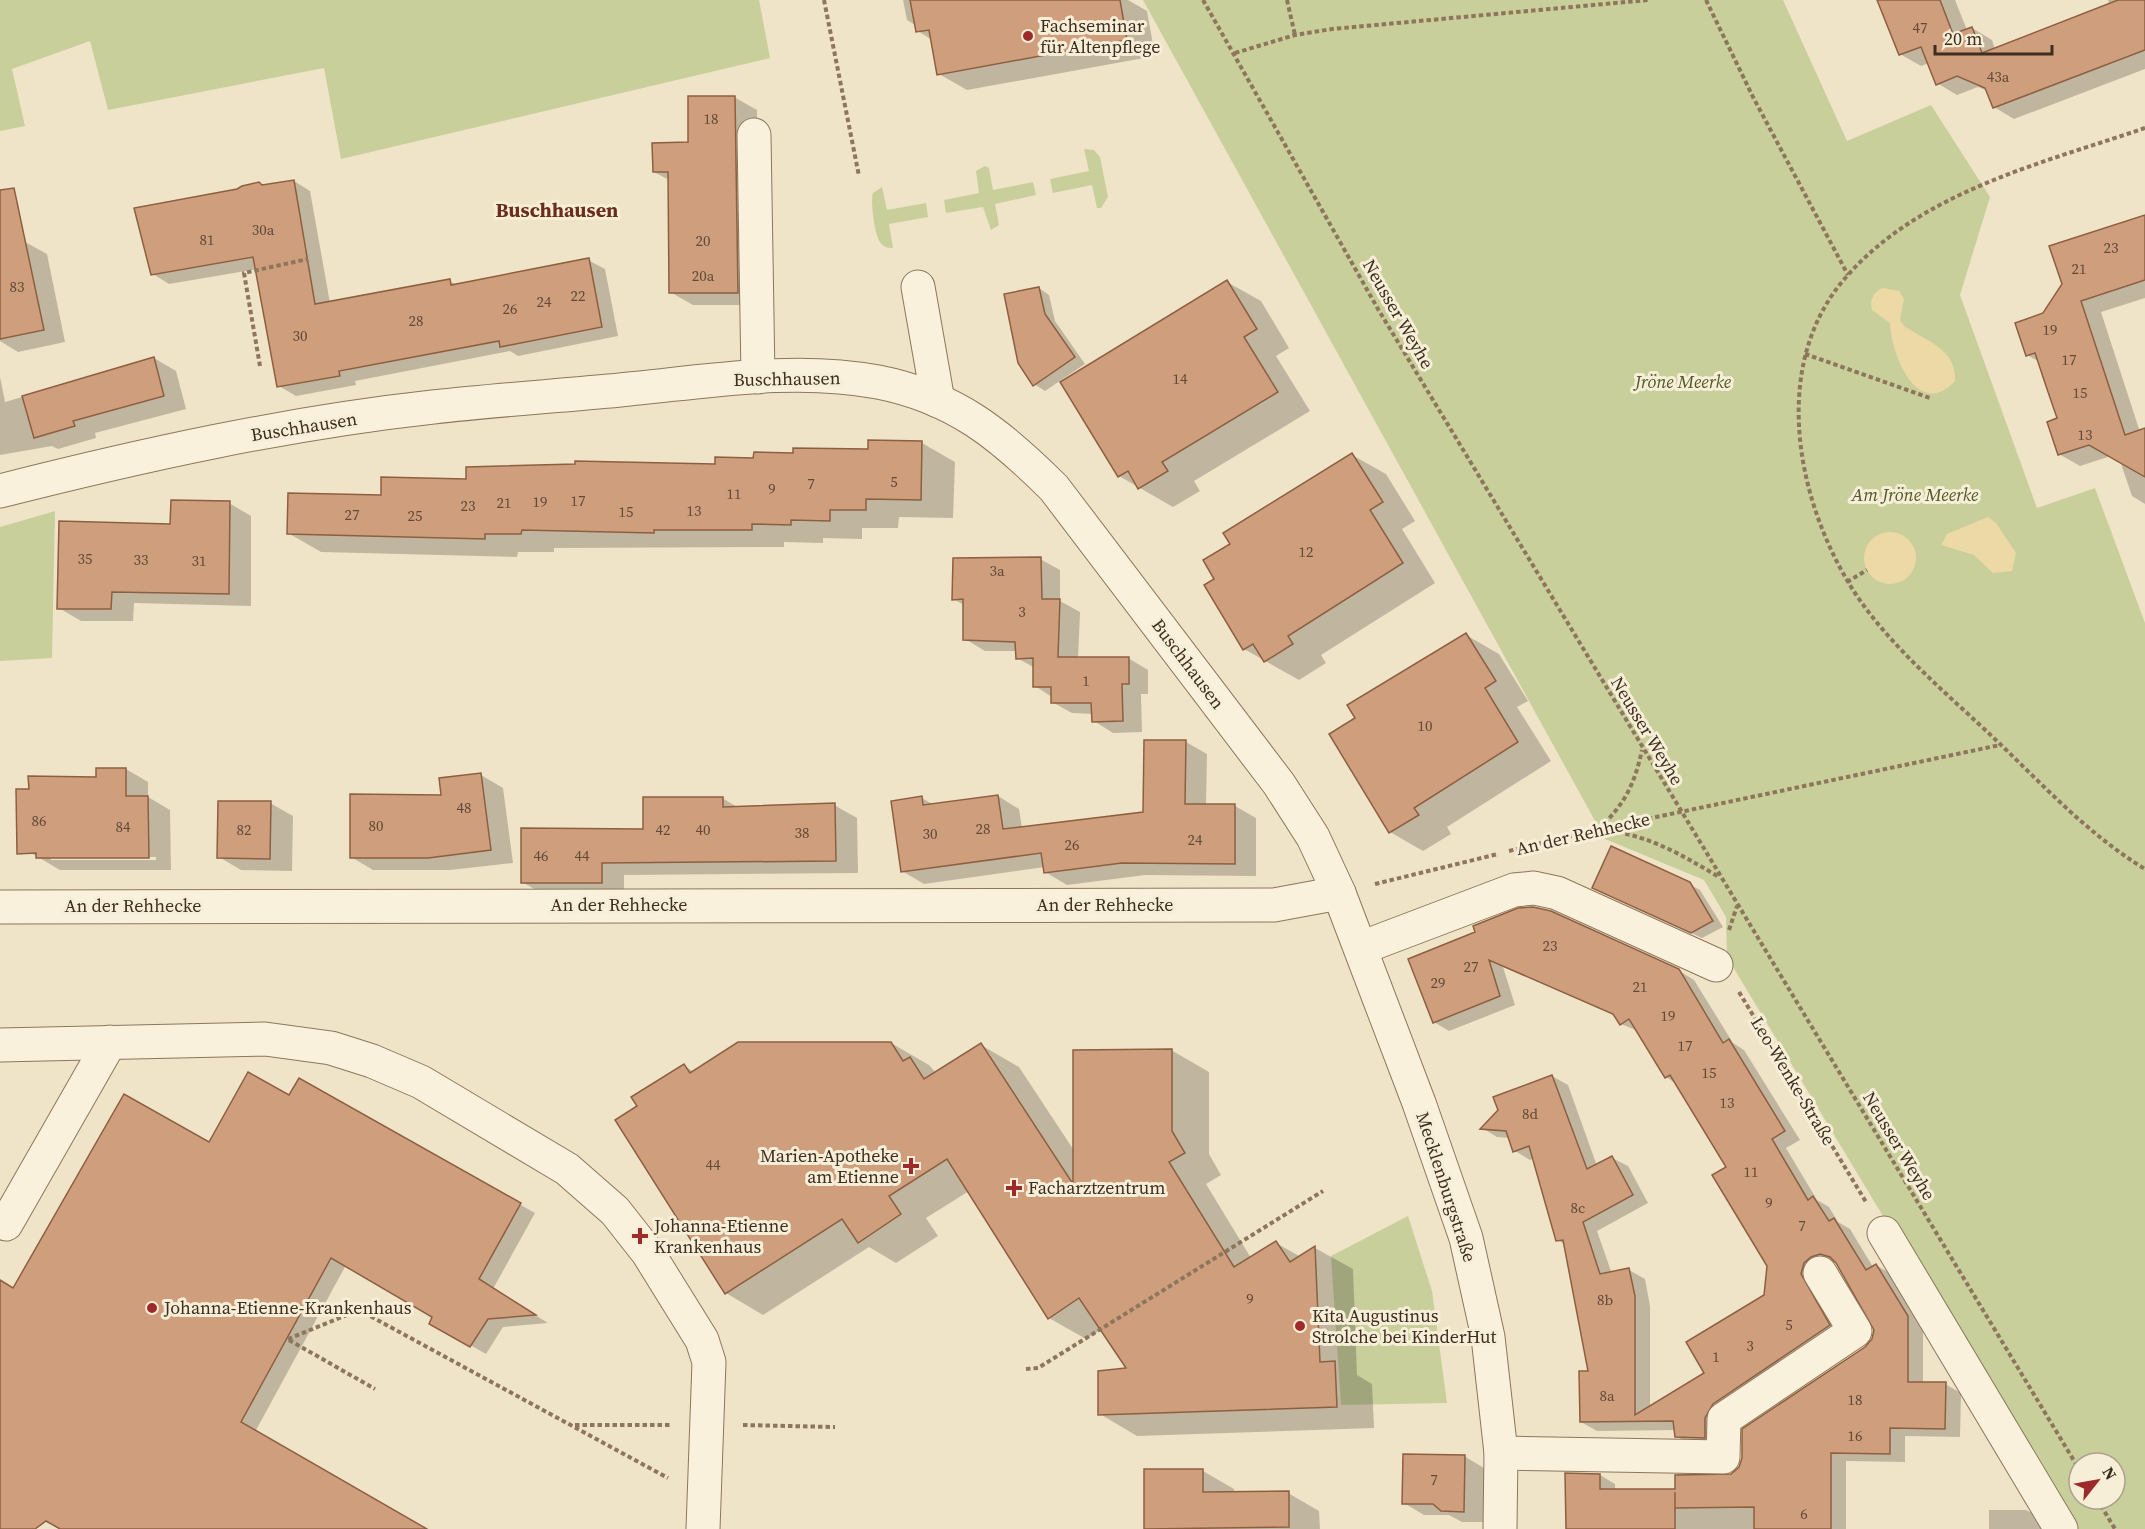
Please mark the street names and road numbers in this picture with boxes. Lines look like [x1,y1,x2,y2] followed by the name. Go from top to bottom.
[1357,254,1440,373] street label: Neusser Weyhe
[733,365,841,392] street label: Buschhausen
[249,406,359,447] street label: Buschhausen
[1146,613,1231,714] street label: Buschhausen
[1605,672,1690,790] street label: Neusser Weyhe
[1513,806,1652,861] street label: An der Rehhecke
[551,892,687,917] street label: An der Rehhecke
[1037,892,1173,917] street label: An der Rehhecke
[65,893,201,918] street label: An der Rehhecke
[1745,1012,1842,1150] street label: Leo-Wenke-Straße
[1857,1087,1942,1205] street label: Neusser Weyhe
[1410,1109,1483,1265] street label: Mecklenburgstraße

